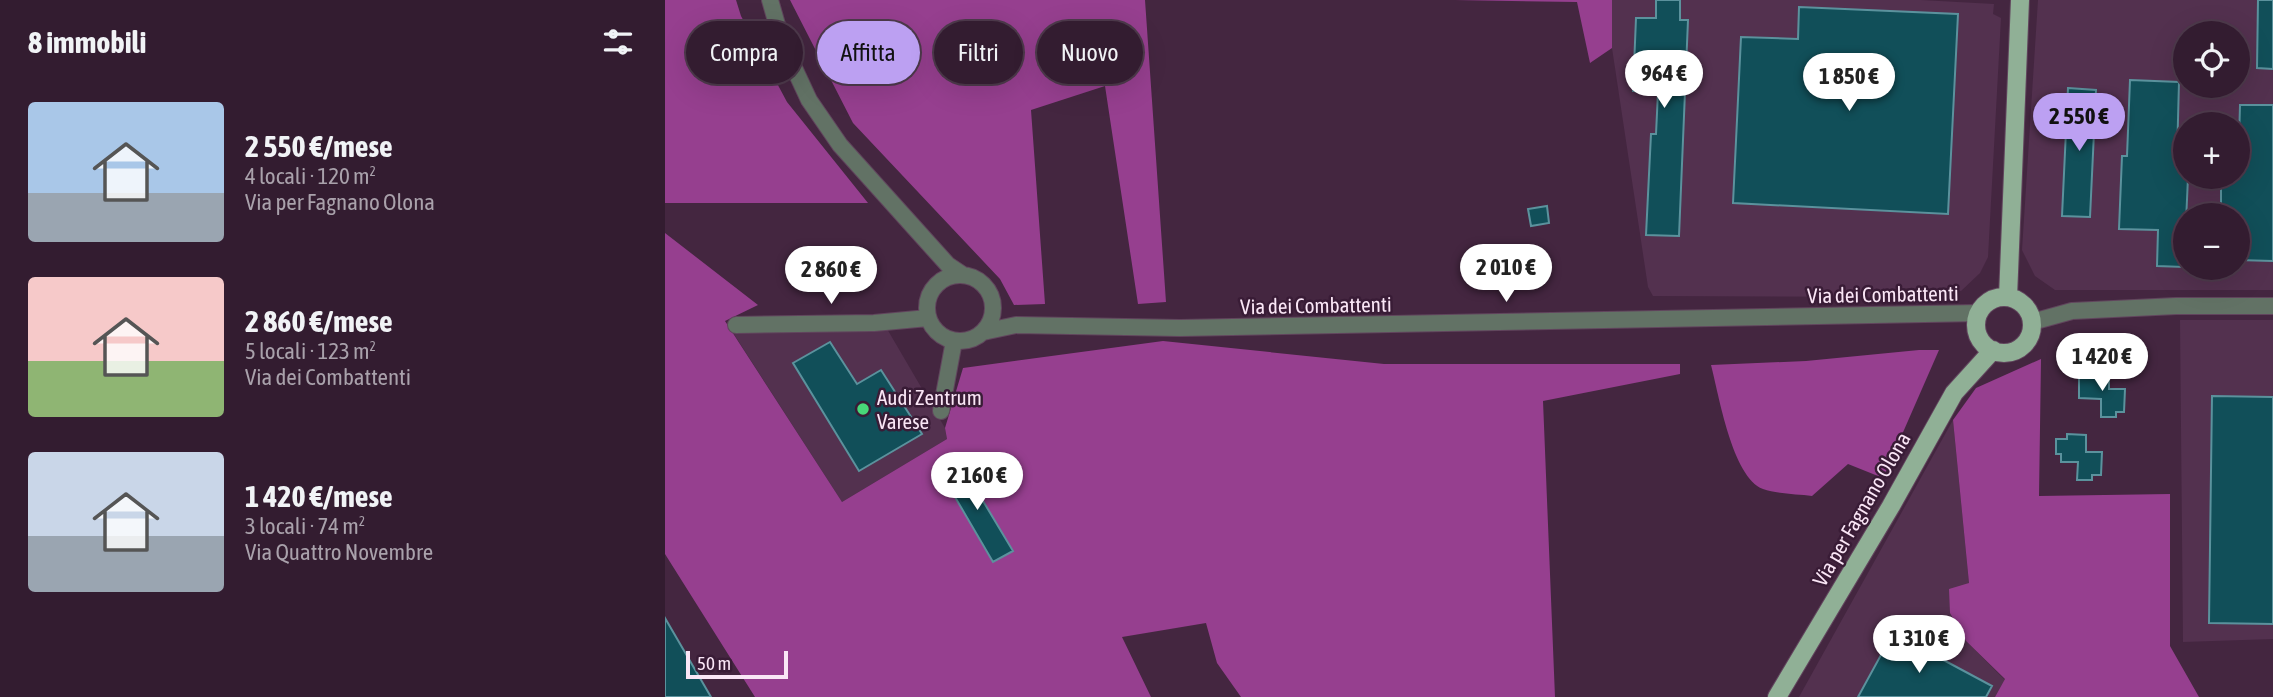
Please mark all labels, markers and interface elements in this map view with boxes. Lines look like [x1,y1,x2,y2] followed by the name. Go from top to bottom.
[686,21,803,84] chip: Compra
[817,21,920,84] chip: Affitta
[934,21,1023,84] chip: Filtri
[1037,21,1143,84] chip: Nuovo
[2173,21,2250,280] map controls
[2173,21,2250,98] button: locate
[599,23,637,61] icon: filters
[28,25,146,59] text: 8 immobili
[1615,50,1713,110] pin: 964 €
[1784,54,1914,113] pin: 1 850 €
[1641,60,1687,86] text: 964 €
[1819,63,1879,89] text: 1 850 €
[2014,94,2144,153] pin: 2 550 €
[2049,103,2109,129] text: 2 550 €
[2173,112,2250,189] button: +
[245,129,393,163] text: 2 550 €/mese
[84,130,168,214] icon: home
[245,163,376,189] text: 4 locali · 120 m²
[245,189,435,215] text: Via per Fagnano Olona
[2173,203,2250,280] button: −
[1441,244,1571,304] pin: 2 010 €
[766,246,896,306] pin: 2 860 €
[1476,254,1536,280] text: 2 010 €
[801,256,861,282] text: 2 860 €
[1807,281,1959,307] street label: Via dei Combattenti
[1240,292,1392,318] street label: Via dei Combattenti
[245,304,393,338] text: 2 860 €/mese
[84,305,168,389] icon: home
[2037,334,2167,393] pin: 1 420 €
[245,338,376,364] text: 5 locali · 123 m²
[2072,343,2132,369] text: 1 420 €
[245,364,411,390] text: Via dei Combattenti
[877,385,982,433] place label: Audi Zentrum Varese
[855,401,871,417] marker: Audi Zentrum Varese
[1807,428,1915,590] street label: Via per Fagnano Olona
[912,452,1042,512] pin: 2 160 €
[947,462,1007,488] text: 2 160 €
[245,479,393,513] text: 1 420 €/mese
[84,480,168,564] icon: home
[245,513,365,539] text: 3 locali · 74 m²
[245,539,433,565] text: Via Quattro Novembre
[1854,616,1984,675] pin: 1 310 €
[1889,625,1949,651] text: 1 310 €
[686,648,787,680] scale bar
[697,652,731,674] text: 50 m

